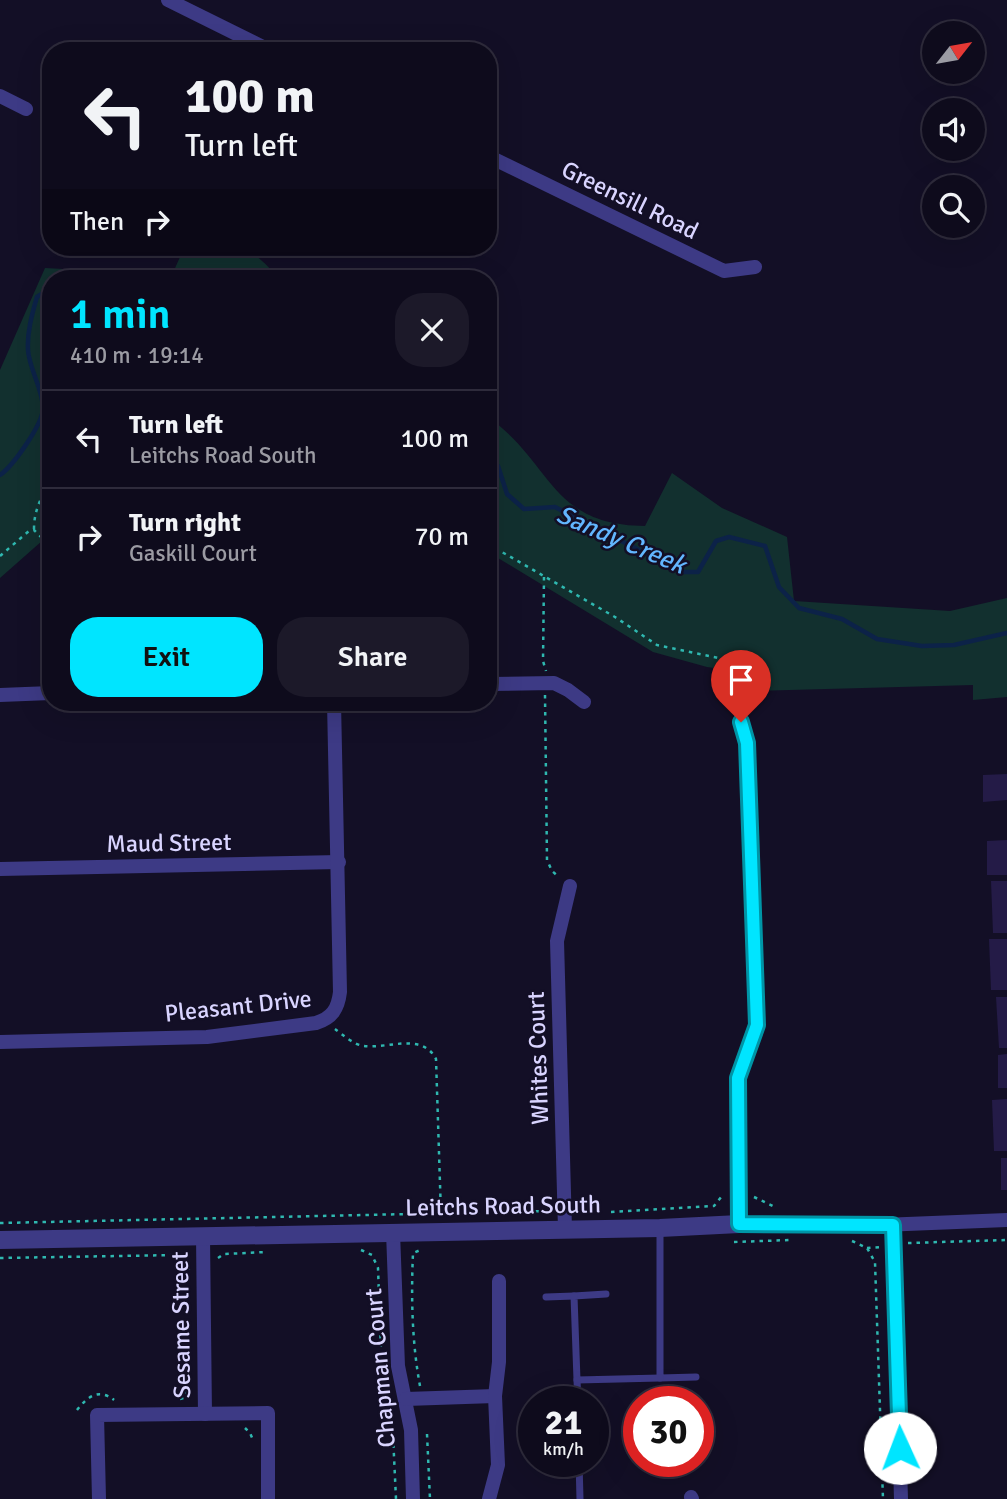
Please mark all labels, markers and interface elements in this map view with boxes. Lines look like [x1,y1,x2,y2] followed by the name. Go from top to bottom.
[922,21,985,84] north arrow
[922,21,985,238] map controls
[185,66,315,126] text: 100 m
[70,70,161,161] icon: left
[922,98,985,161] button: sound
[185,126,298,165] text: Turn left
[557,154,703,246] street label: Greensill Road
[922,175,985,238] button: search
[138,203,176,241] icon: right
[70,206,124,238] text: Then
[70,289,171,340] text: 1 min
[395,293,469,367] button: close
[70,341,204,370] text: 410 m · 19:14
[129,409,223,441] text: Turn left
[70,420,108,458] icon: left
[400,423,469,455] text: 100 m
[129,441,317,470] text: Leitchs Road South
[552,498,692,582] water label: Sandy Creek
[129,507,241,539] text: Turn right
[70,518,108,556] icon: right
[414,521,469,553] text: 70 m
[129,539,257,568] text: Gaskill Court
[70,617,263,697] button: Exit
[277,617,469,697] button: Share
[711,650,771,722] pin
[722,661,760,699] icon: arrive
[106,827,232,859] street label: Maud Street
[163,983,313,1029] street label: Pleasant Drive
[521,991,555,1125] street label: Whites Court
[405,1189,601,1223] street label: Leitchs Road South
[165,1251,197,1399] street label: Sesame Street
[358,1287,402,1449] street label: Chapman Court
[623,1386,714,1477] speed limit sign: 30
[545,1401,582,1444] text: 21
[863,1411,937,1485] position arrow
[543,1438,584,1460] text: km/h

